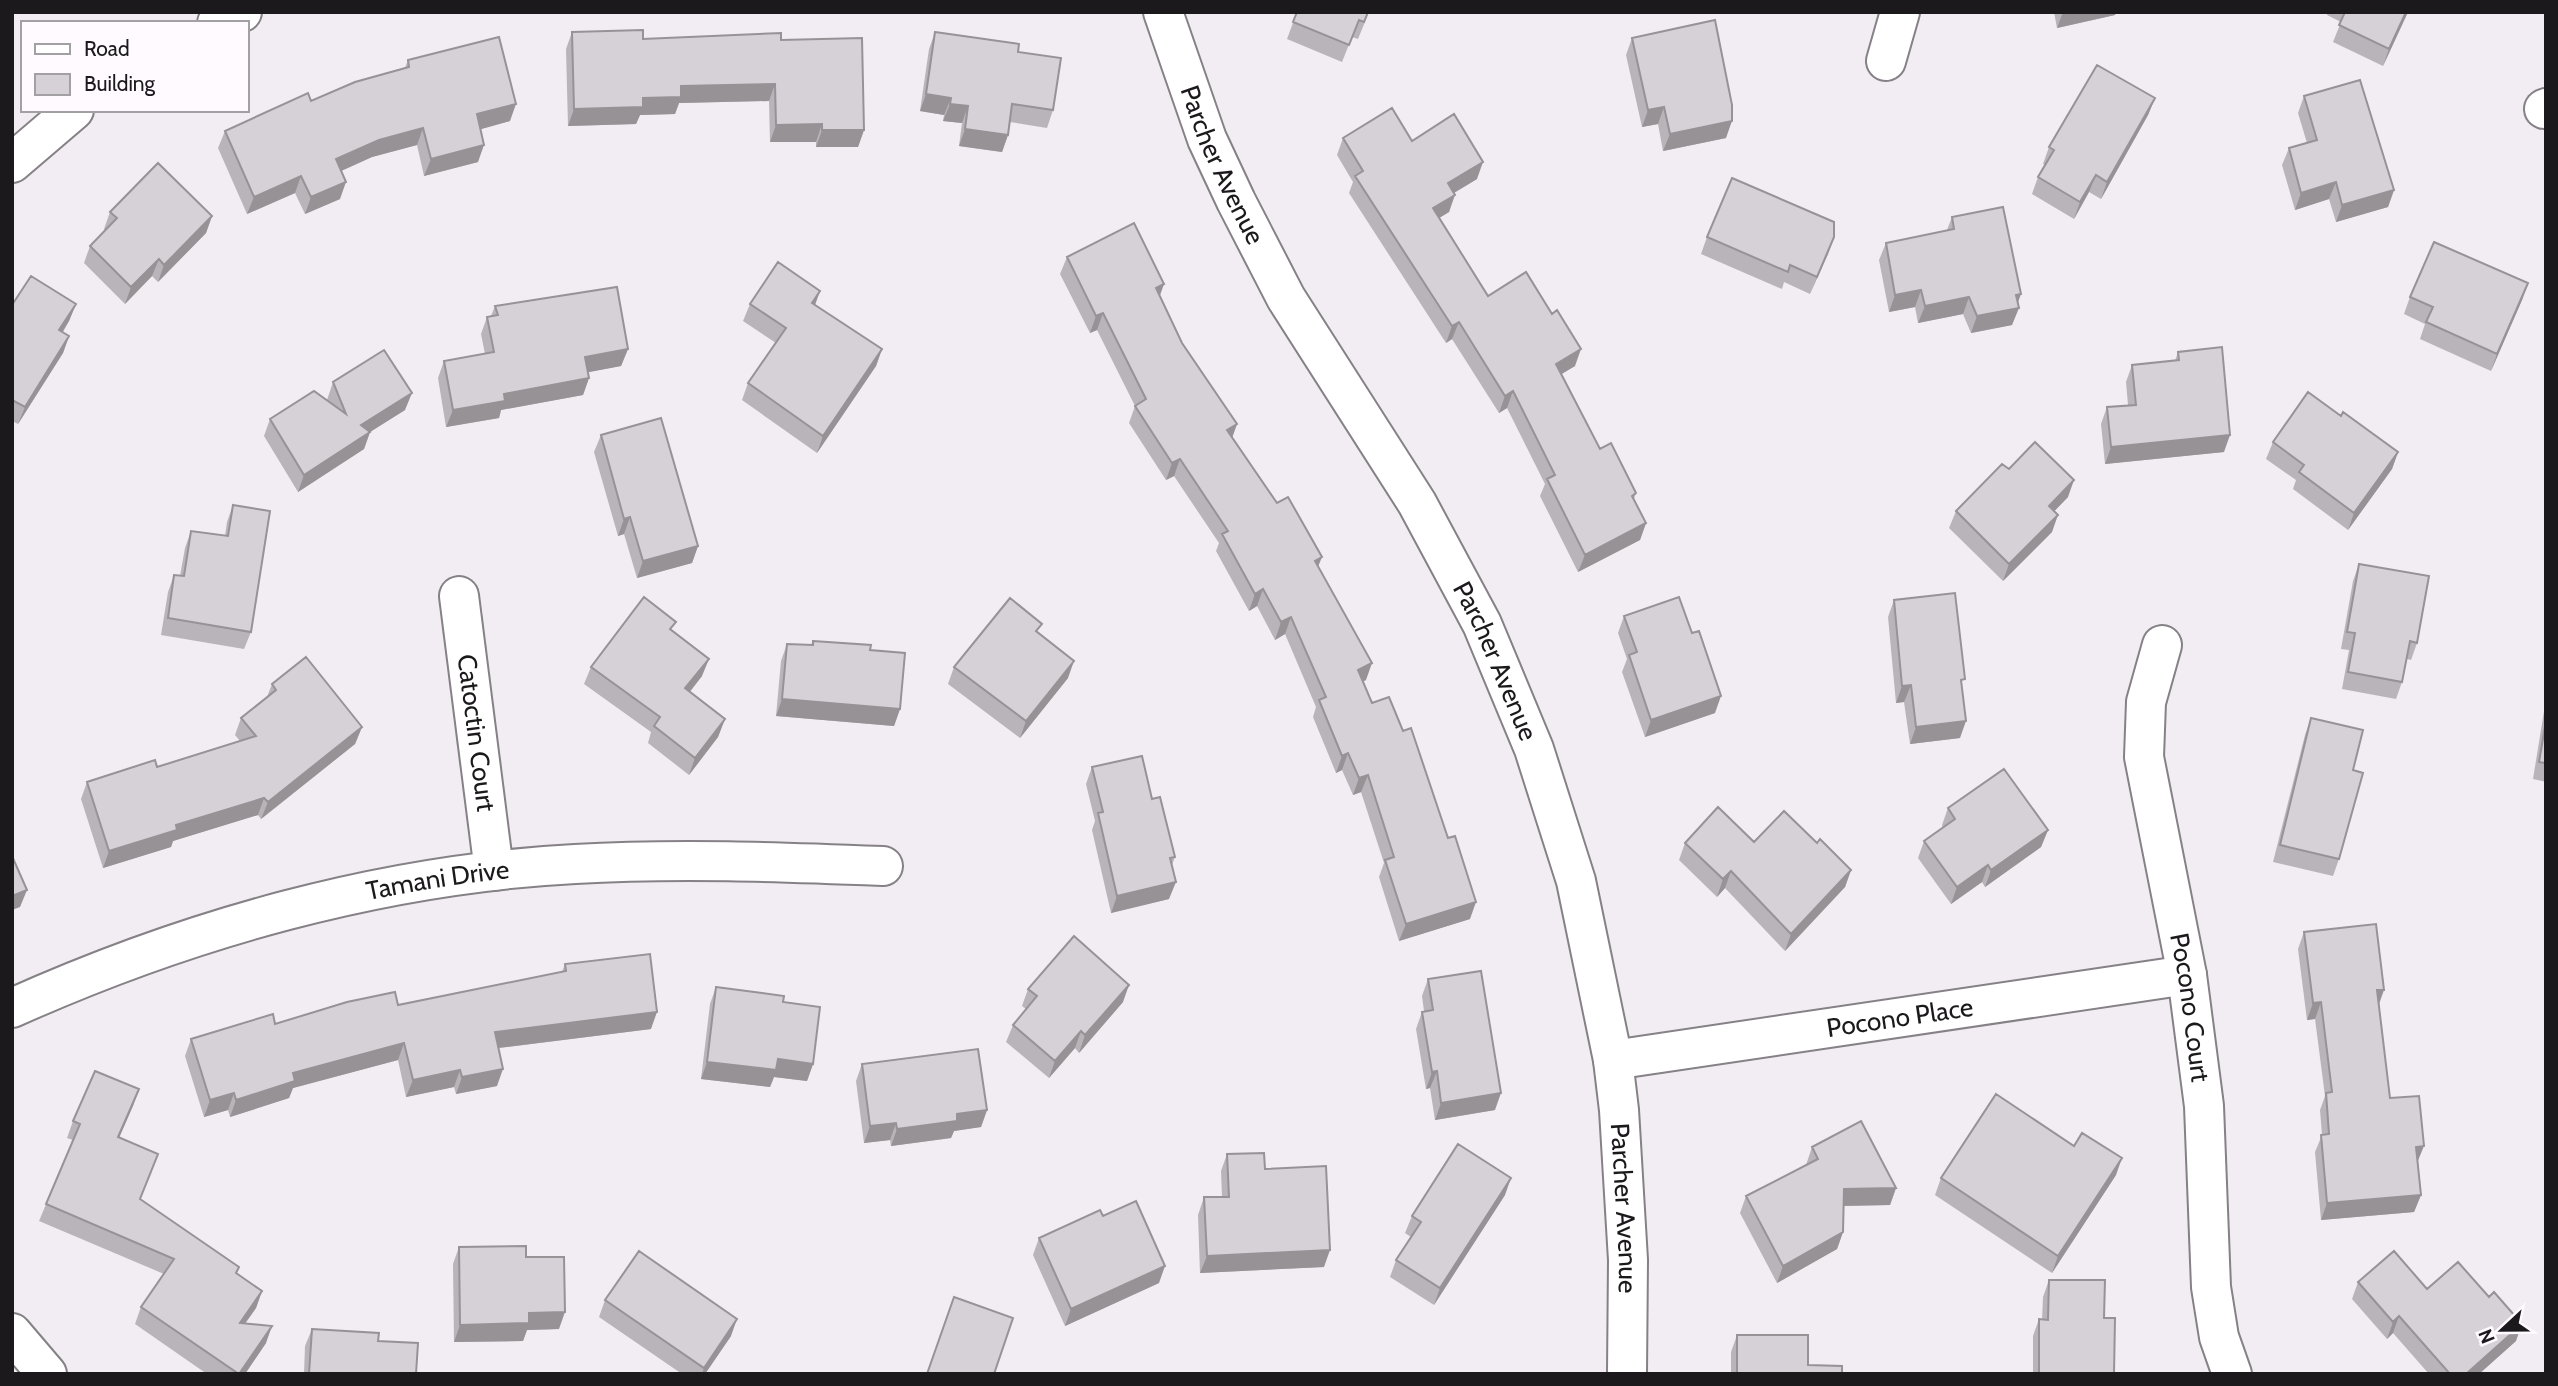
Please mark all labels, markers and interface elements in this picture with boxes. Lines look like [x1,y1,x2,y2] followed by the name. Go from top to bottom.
[21,21,248,112] legend
[84,36,130,61] text: Road
[84,71,156,96] text: Building
[1174,81,1272,250] street label: Parcher Avenue
[1446,576,1545,745] street label: Parcher Avenue
[451,652,502,814] street label: Catoctin Court
[363,853,511,907] street label: Tamani Drive
[2163,930,2217,1084] street label: Pocono Court
[1824,991,1975,1044] street label: Pocono Place
[1604,1122,1644,1294] street label: Parcher Avenue
[2467,1295,2537,1365] north arrow
[2474,1326,2500,1347] text: N

